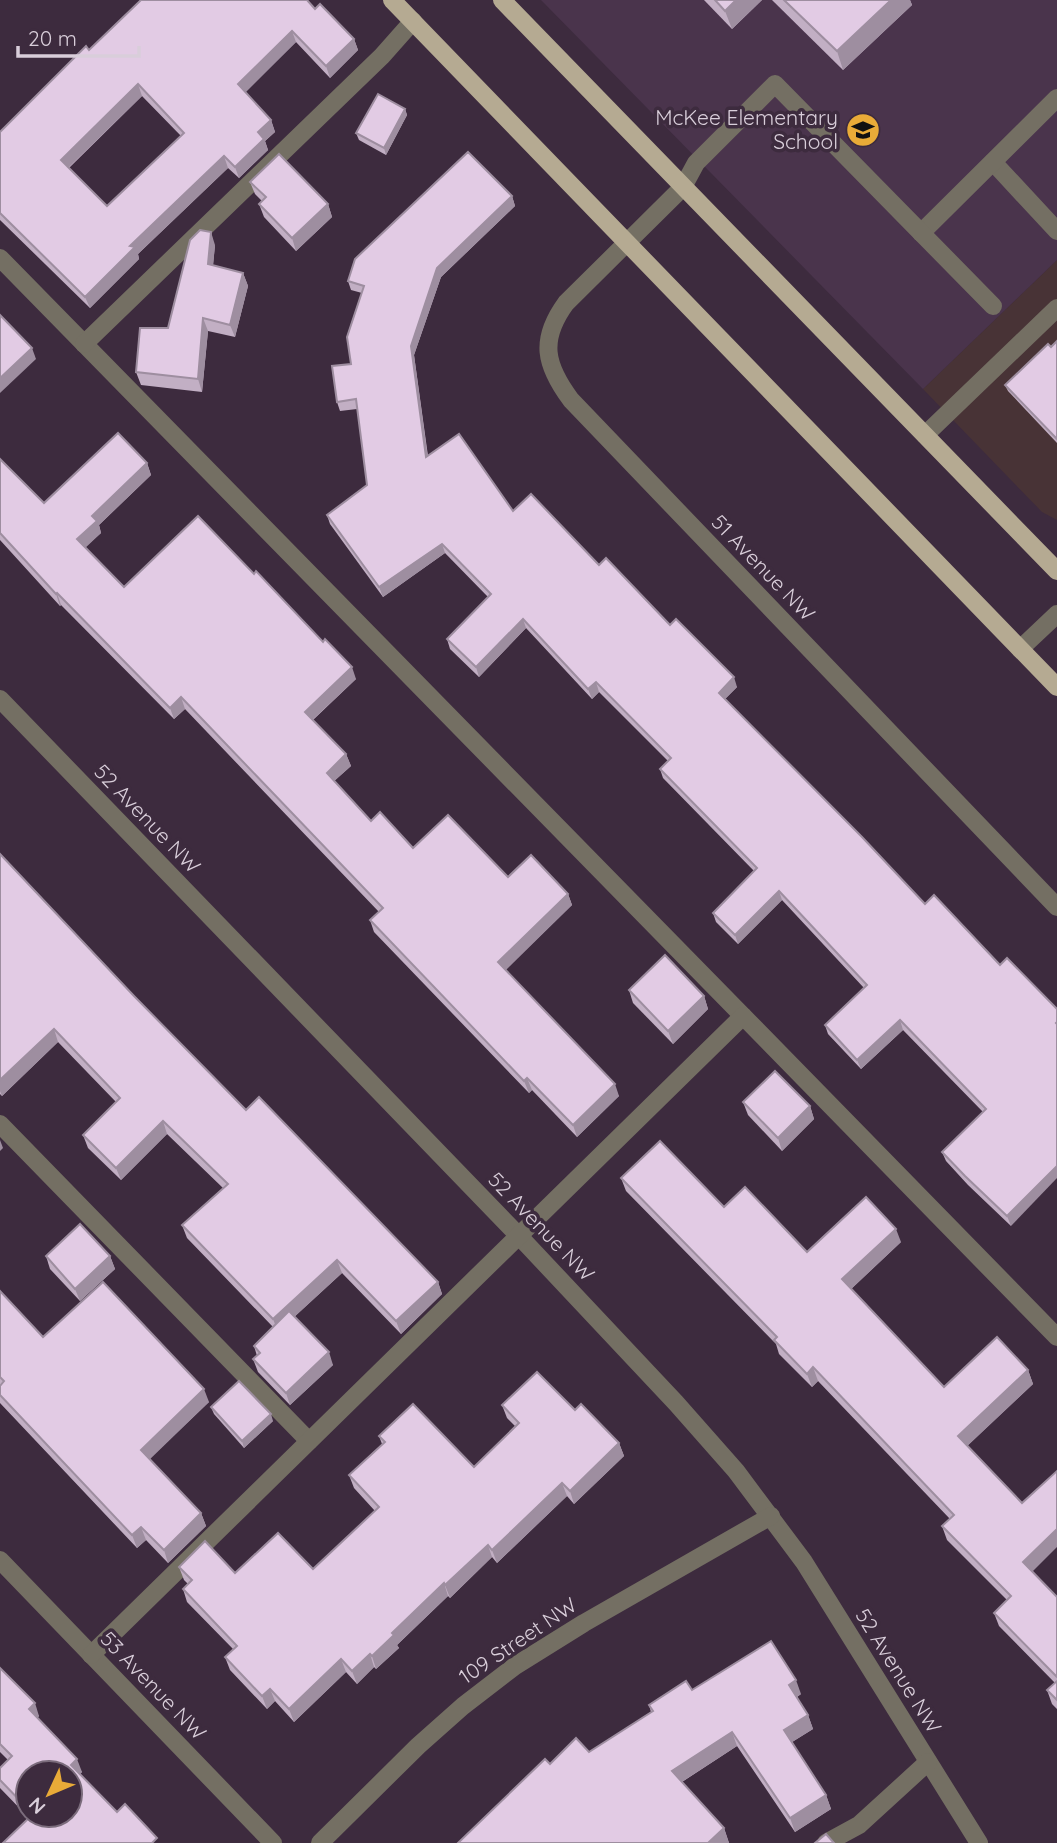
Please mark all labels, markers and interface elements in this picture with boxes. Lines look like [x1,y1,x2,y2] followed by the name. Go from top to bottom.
[18,14,138,58] scale bar
[28,25,77,51] text: 20 m
[655,104,838,154] place label: McKee Elementary School
[844,111,882,149] school or university icon: McKee Elementary School
[706,509,821,626] street label: 51 Avenue NW
[89,758,206,878] street label: 52 Avenue NW
[483,1166,600,1286] street label: 52 Avenue NW
[454,1591,581,1689] street label: 109 Street NW
[850,1603,947,1738] street label: 52 Avenue NW
[95,1625,212,1745] street label: 53 Avenue NW
[14,1759,84,1829] north arrow
[23,1792,50,1819] text: N

